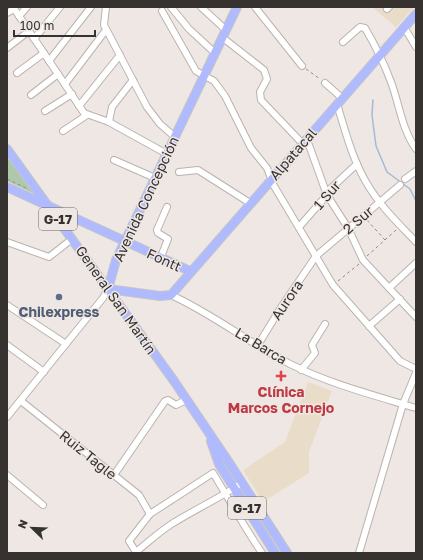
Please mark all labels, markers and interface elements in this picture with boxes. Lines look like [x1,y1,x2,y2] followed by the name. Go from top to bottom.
[14,12,95,38] scale bar
[20,18,54,33] text: 100 m
[265,124,320,183] street label: Alpatacal
[109,134,182,264] street label: Avenida Concepción
[309,176,344,213] street label: 1 Sur
[339,202,377,237] street label: 2 Sur
[39,208,77,230] road number: G-17
[73,242,160,357] street label: General San Martín
[144,244,184,275] street label: Fontt
[267,277,306,323] street label: Aurora
[54,292,64,302] marker: Chilexpress
[19,303,100,320] place label: Chilexpress
[232,323,290,368] street label: La Barca
[275,370,287,382] marker: Clínica Marcos Cornejo
[228,383,334,416] place label: Clínica Marcos Cornejo
[56,426,120,483] street label: Ruiz Tagle
[228,497,266,519] road number: G-17
[12,508,52,548] north arrow
[15,518,30,530] text: N

